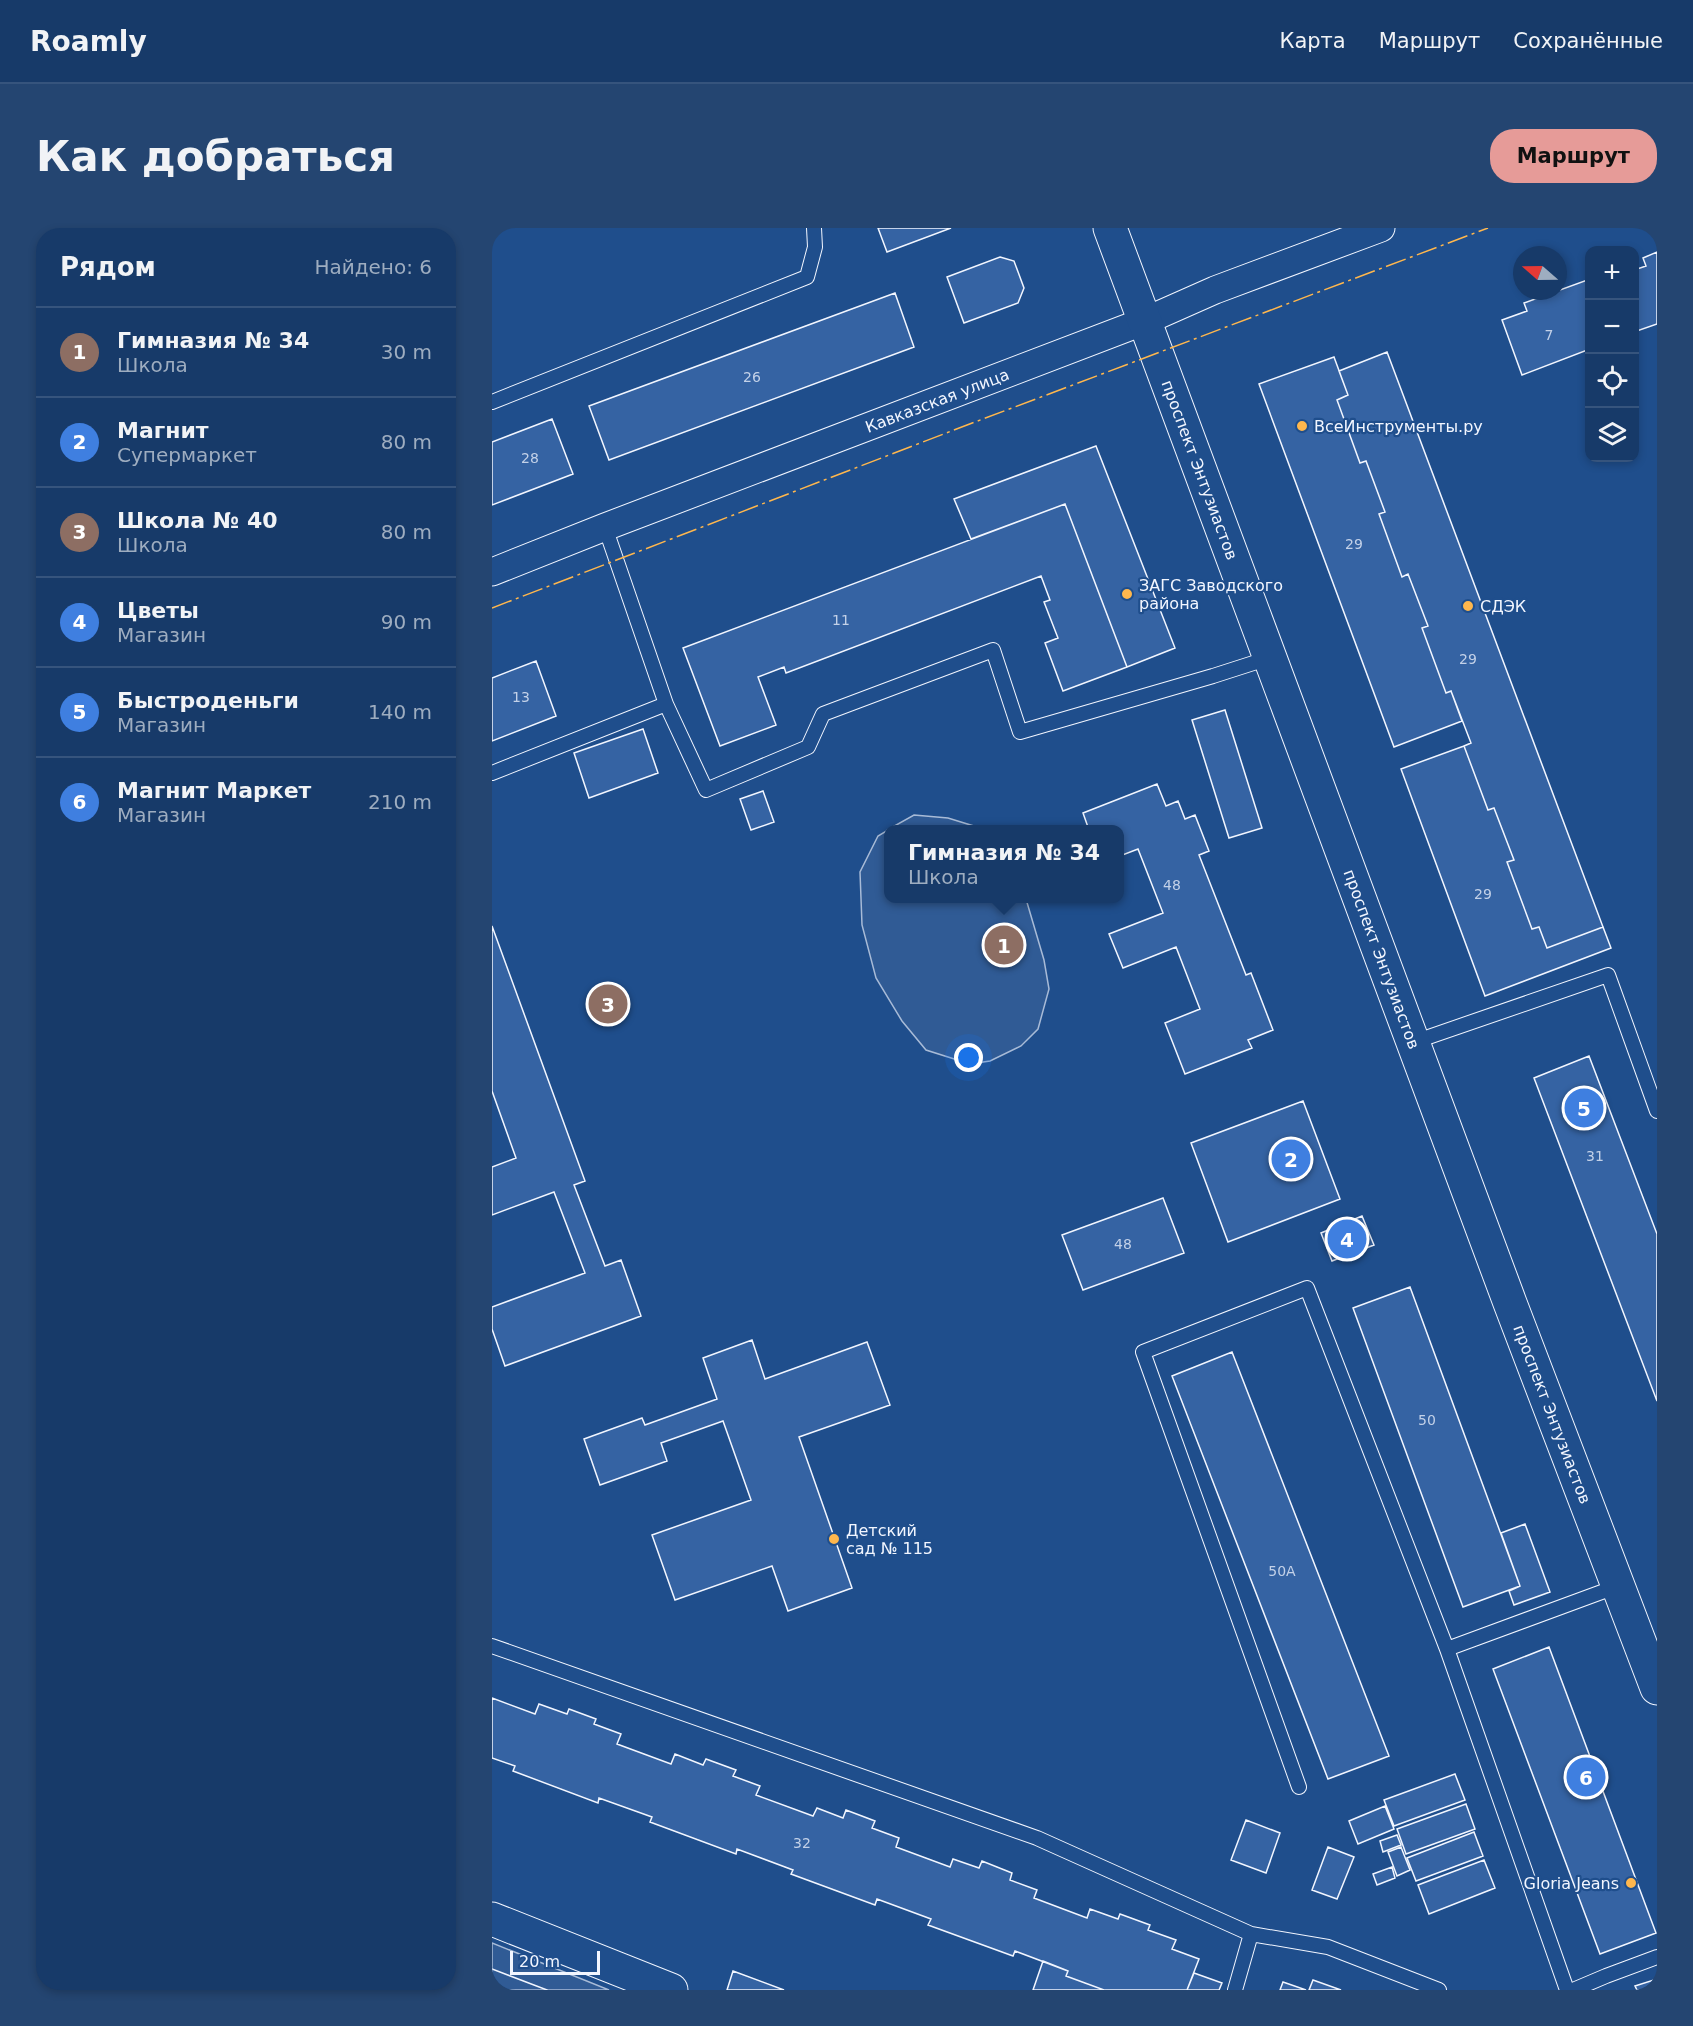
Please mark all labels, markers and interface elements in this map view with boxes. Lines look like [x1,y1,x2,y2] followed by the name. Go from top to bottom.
[30,25,147,58] text: Roamly
[1280,29,1346,53] text: Карта
[1379,29,1480,53] text: Маршрут
[1513,29,1663,53] text: Сохранённые
[1490,129,1657,183] button: Маршрут
[36,132,395,181] text: Как добраться
[1513,246,1567,300] north arrow
[1585,246,1639,462] map controls
[1585,246,1639,300] button: +
[60,252,156,282] text: Рядом
[314,255,432,279] text: Найдено: 6
[1585,300,1639,354] button: −
[1545,327,1553,343] house number: 7
[117,328,309,353] text: Гимназия № 34
[73,340,86,364] text: 1
[381,340,432,364] text: 30 m
[117,353,188,377] text: Школа
[1585,354,1639,408] button: locate
[863,365,1012,437] street label: Кавказская улица
[743,369,761,385] house number: 26
[1157,378,1242,562] street label: проспект Энтузиастов
[1585,408,1639,462] button: layers
[1314,417,1483,436] place label: ВсеИнструменты.ру
[117,418,209,443] text: Магнит
[1295,419,1309,433] marker: ВсеИнструменты.ру
[73,430,86,454] text: 2
[381,430,432,454] text: 80 m
[117,443,257,467] text: Супермаркет
[521,450,539,466] house number: 28
[117,508,278,533] text: Школа № 40
[73,520,86,544] text: 3
[381,520,432,544] text: 80 m
[117,533,188,557] text: Школа
[1345,536,1363,552] house number: 29
[1139,576,1283,613] place label: ЗАГС Заводского района
[1120,587,1134,601] marker: ЗАГС Заводского района
[1480,597,1527,616] place label: СДЭК
[117,598,199,623] text: Цветы
[1461,599,1475,613] marker: СДЭК
[73,610,86,634] text: 4
[381,610,432,634] text: 90 m
[832,612,850,628] house number: 11
[117,623,206,647] text: Магазин
[1459,651,1477,667] house number: 29
[117,688,299,713] text: Быстроденьги
[512,689,530,705] house number: 13
[73,700,86,724] text: 5
[368,700,432,724] text: 140 m
[117,713,206,737] text: Магазин
[117,778,311,803] text: Магнит Маркет
[73,790,86,814] text: 6
[368,790,432,814] text: 210 m
[117,803,206,827] text: Магазин
[884,825,1124,903] popup
[908,840,1100,865] text: Гимназия № 34
[908,865,979,889] text: Школа
[1339,867,1424,1052] street label: проспект Энтузиастов
[1163,877,1181,893] house number: 48
[1474,886,1492,902] house number: 29
[984,922,1024,968] pin: 1
[588,982,628,1026] pin: 3
[954,1043,983,1072] your location
[1564,1086,1604,1130] pin: 5
[1272,1136,1310,1182] pin: 2
[1586,1148,1604,1164] house number: 31
[1328,1216,1366,1262] pin: 4
[1114,1236,1132,1252] house number: 48
[1509,1322,1595,1507] street label: проспект Энтузиастов
[1418,1412,1436,1428] house number: 50
[846,1521,933,1558] place label: Детский сад № 115
[827,1532,841,1546] marker: Детский сад № 115
[1268,1563,1296,1579] house number: 50А
[1566,1754,1606,1800] pin: 6
[793,1835,811,1851] house number: 32
[1524,1874,1619,1893] place label: Gloria Jeans
[1624,1876,1638,1890] marker: Gloria Jeans
[510,1948,600,1976] scale bar
[519,1952,560,1971] text: 20 m

